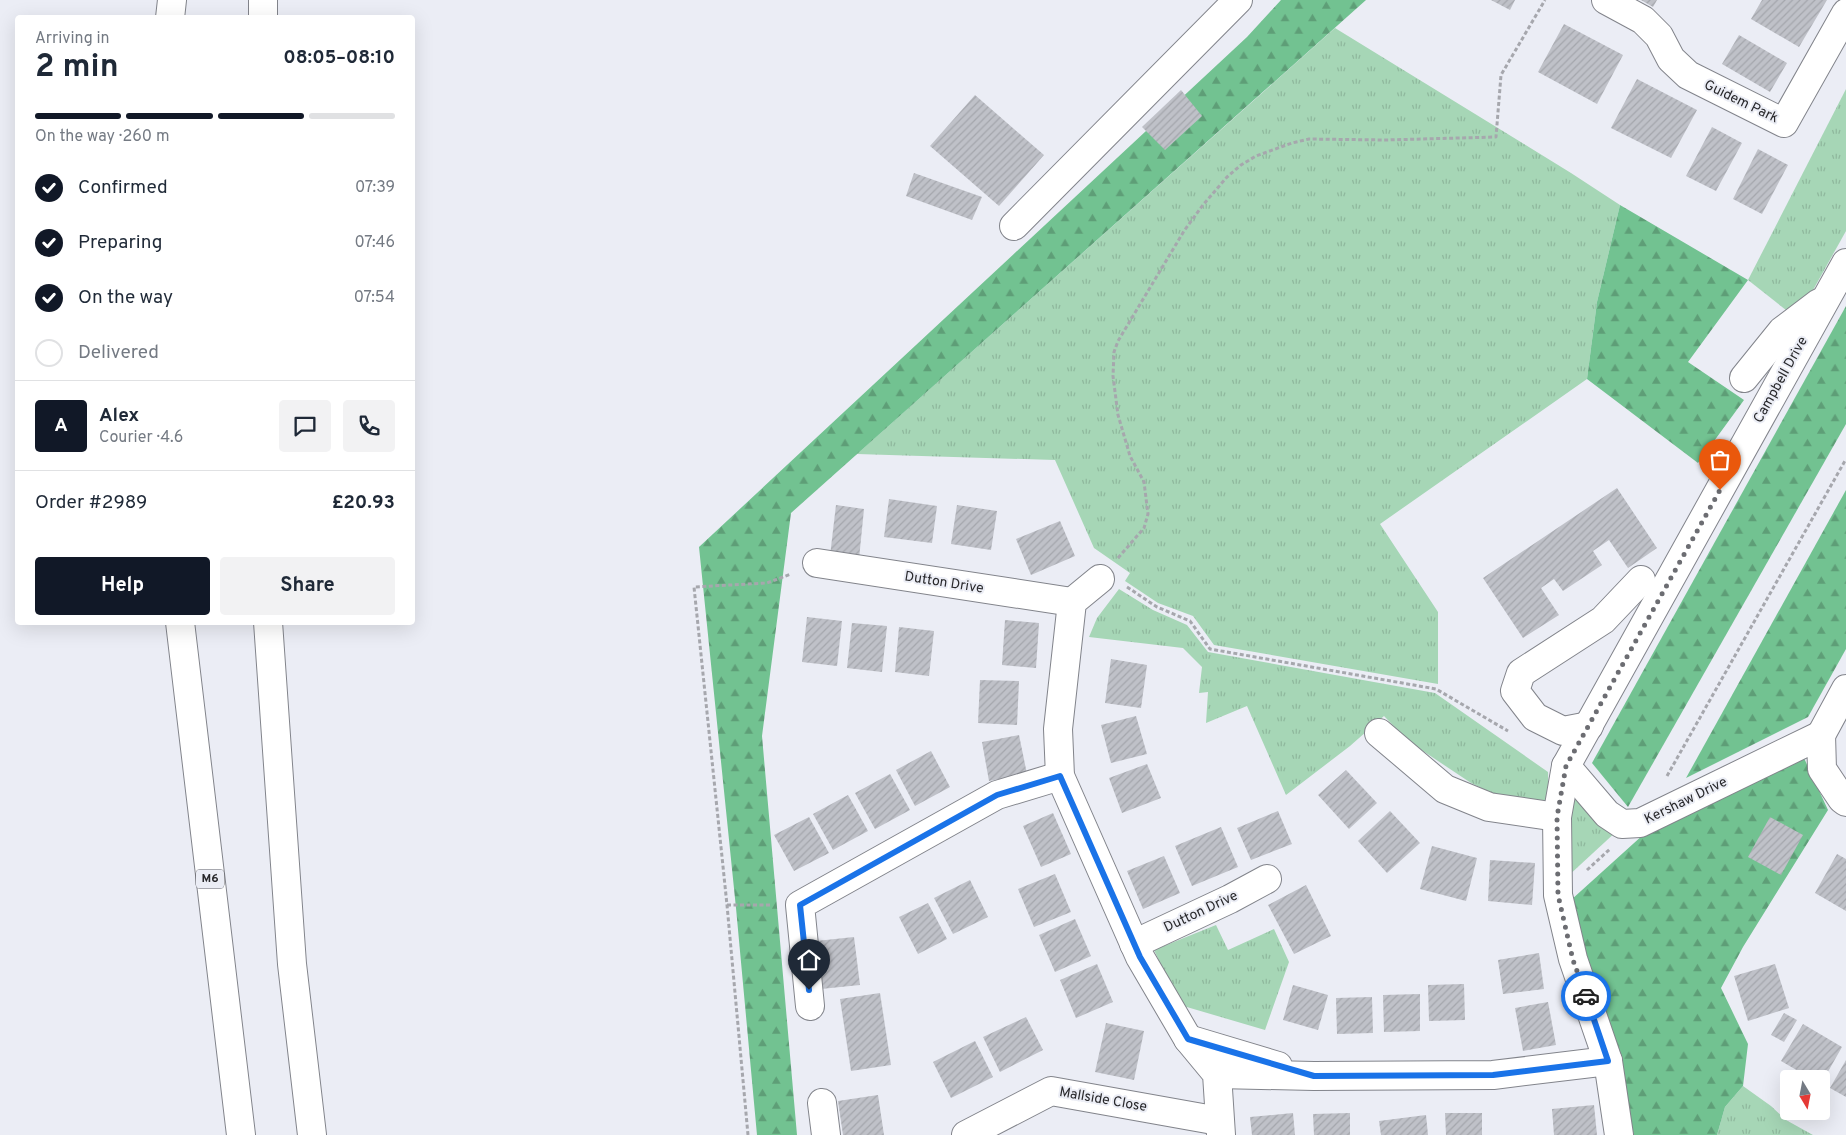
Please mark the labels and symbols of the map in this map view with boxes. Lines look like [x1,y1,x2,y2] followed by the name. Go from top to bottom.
[1701,77,1781,127] street label: Guidem Park
[1750,334,1812,426] street label: Campbell Drive
[1699,439,1741,490] pin
[903,568,985,598] street label: Dutton Drive
[1642,774,1730,828] street label: Kershaw Drive
[196,870,224,889] road number: M6
[1161,887,1241,937] street label: Dutton Drive
[788,939,830,990] pin
[1561,971,1611,1021] courier
[1780,1070,1830,1120] north arrow
[1058,1084,1148,1116] street label: Mallside Close

